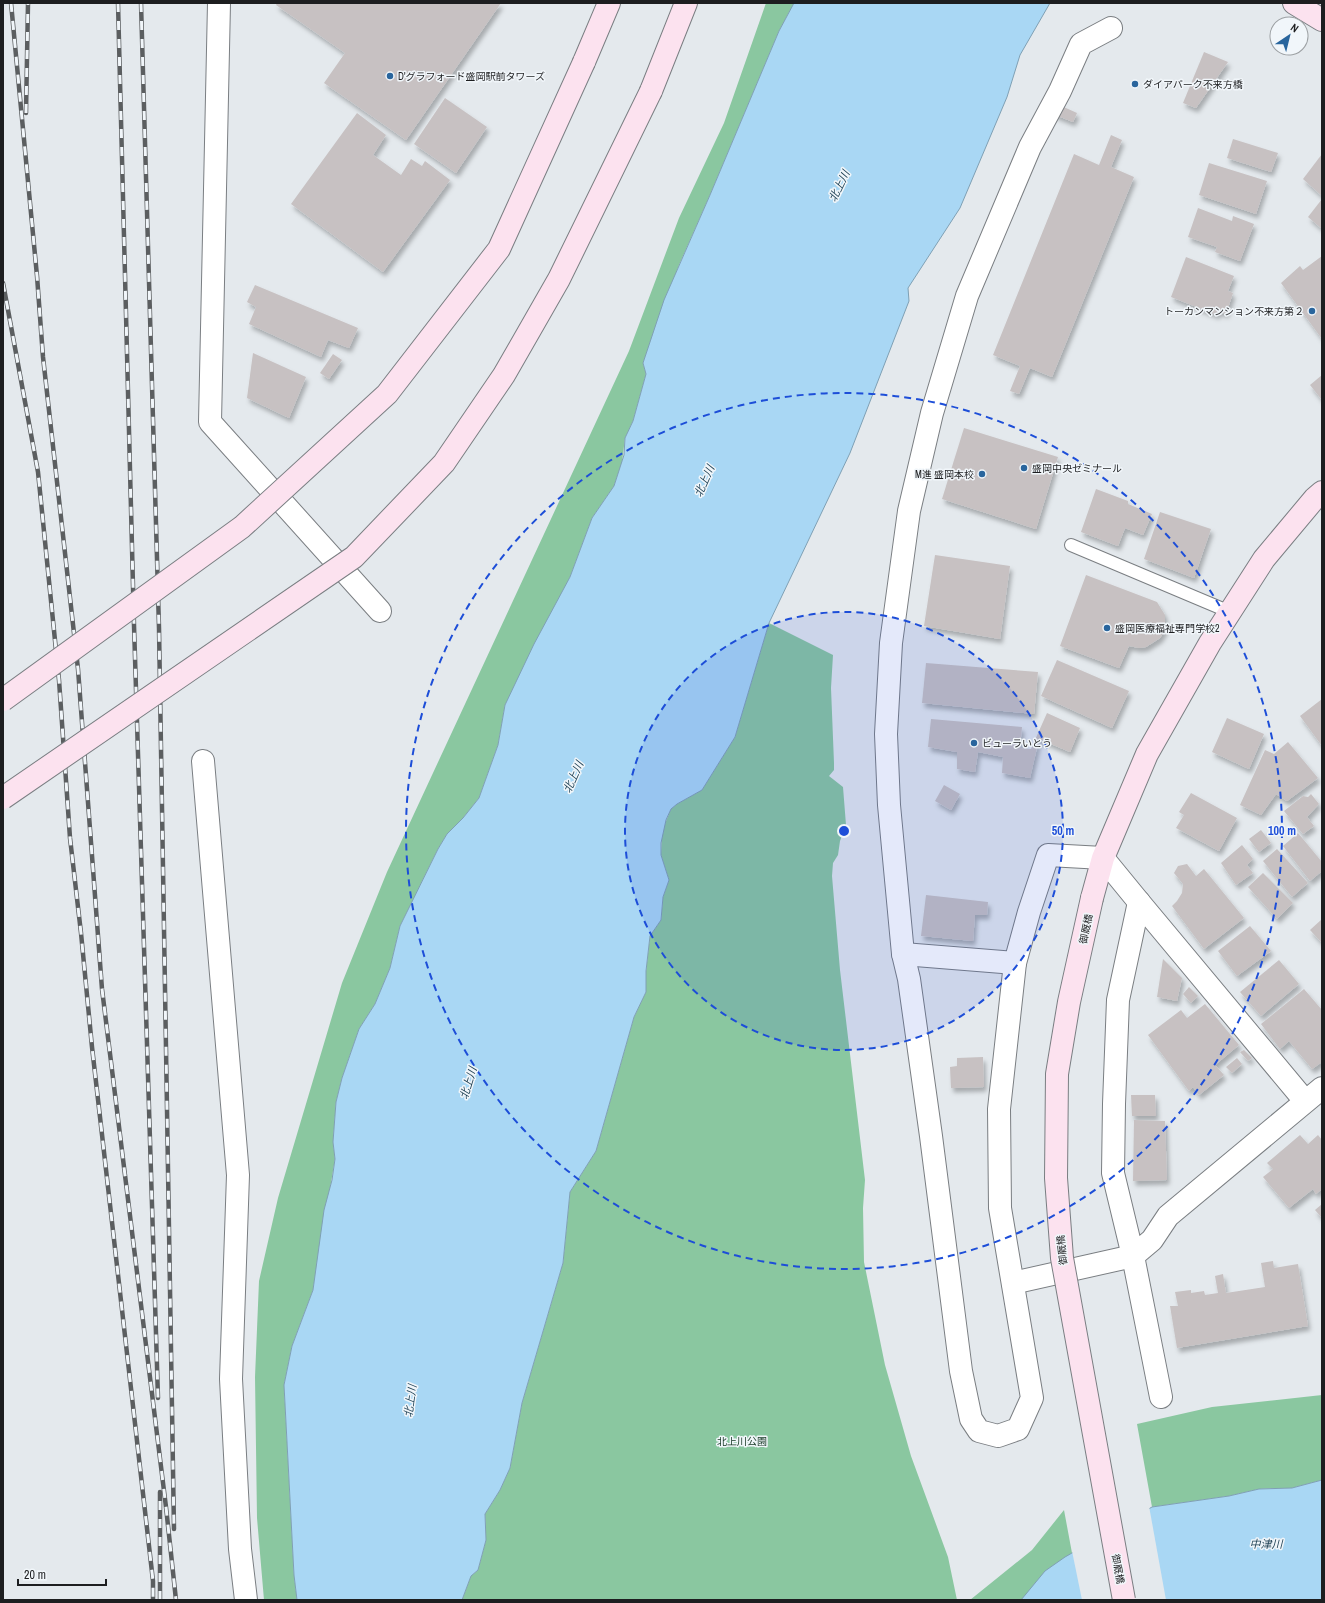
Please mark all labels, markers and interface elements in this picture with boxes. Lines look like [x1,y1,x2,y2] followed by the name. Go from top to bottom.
[1269,16,1309,56] north arrow
[1288,20,1301,35] text: N
[398,70,545,83] place label: D'グラフォード盛岡駅前タワーズ
[385,71,395,81] marker: D'グラフォード盛岡駅前タワーズ
[1143,78,1243,91] place label: ダイアパーク不来方橋
[1130,79,1140,89] marker: ダイアパーク不来方橋
[825,167,853,204] water label: 北上川
[1164,305,1304,318] place label: トーカンマンション不来方第２
[1307,306,1317,316] marker: トーカンマンション不来方第２
[691,462,718,499] water label: 北上川
[1032,462,1122,475] place label: 盛岡中央ゼミナール
[1019,463,1029,473] marker: 盛岡中央ゼミナール
[915,468,974,481] place label: M進 盛岡本校
[977,469,987,479] marker: M進 盛岡本校
[1115,622,1220,635] place label: 盛岡医療福祉専門学校2
[1102,623,1112,633] marker: 盛岡医療福祉専門学校2
[982,737,1052,750] place label: ビューラいとう
[969,738,979,748] marker: ビューラいとう
[560,758,587,795] water label: 北上川
[1052,823,1074,839] text: 50 m
[1268,823,1296,839] text: 100 m
[837,824,851,838] centre of rings
[1077,913,1095,945] street label: 御厩橋
[456,1064,480,1101] water label: 北上川
[1054,1234,1070,1266] street label: 御厩橋
[401,1383,419,1418] water label: 北上川
[717,1435,767,1448] park label: 北上川公園
[1250,1537,1283,1551] water label: 中津川
[1109,1553,1127,1585] street label: 御厩橋
[18,1561,106,1587] scale bar
[24,1567,46,1583] text: 20 m

